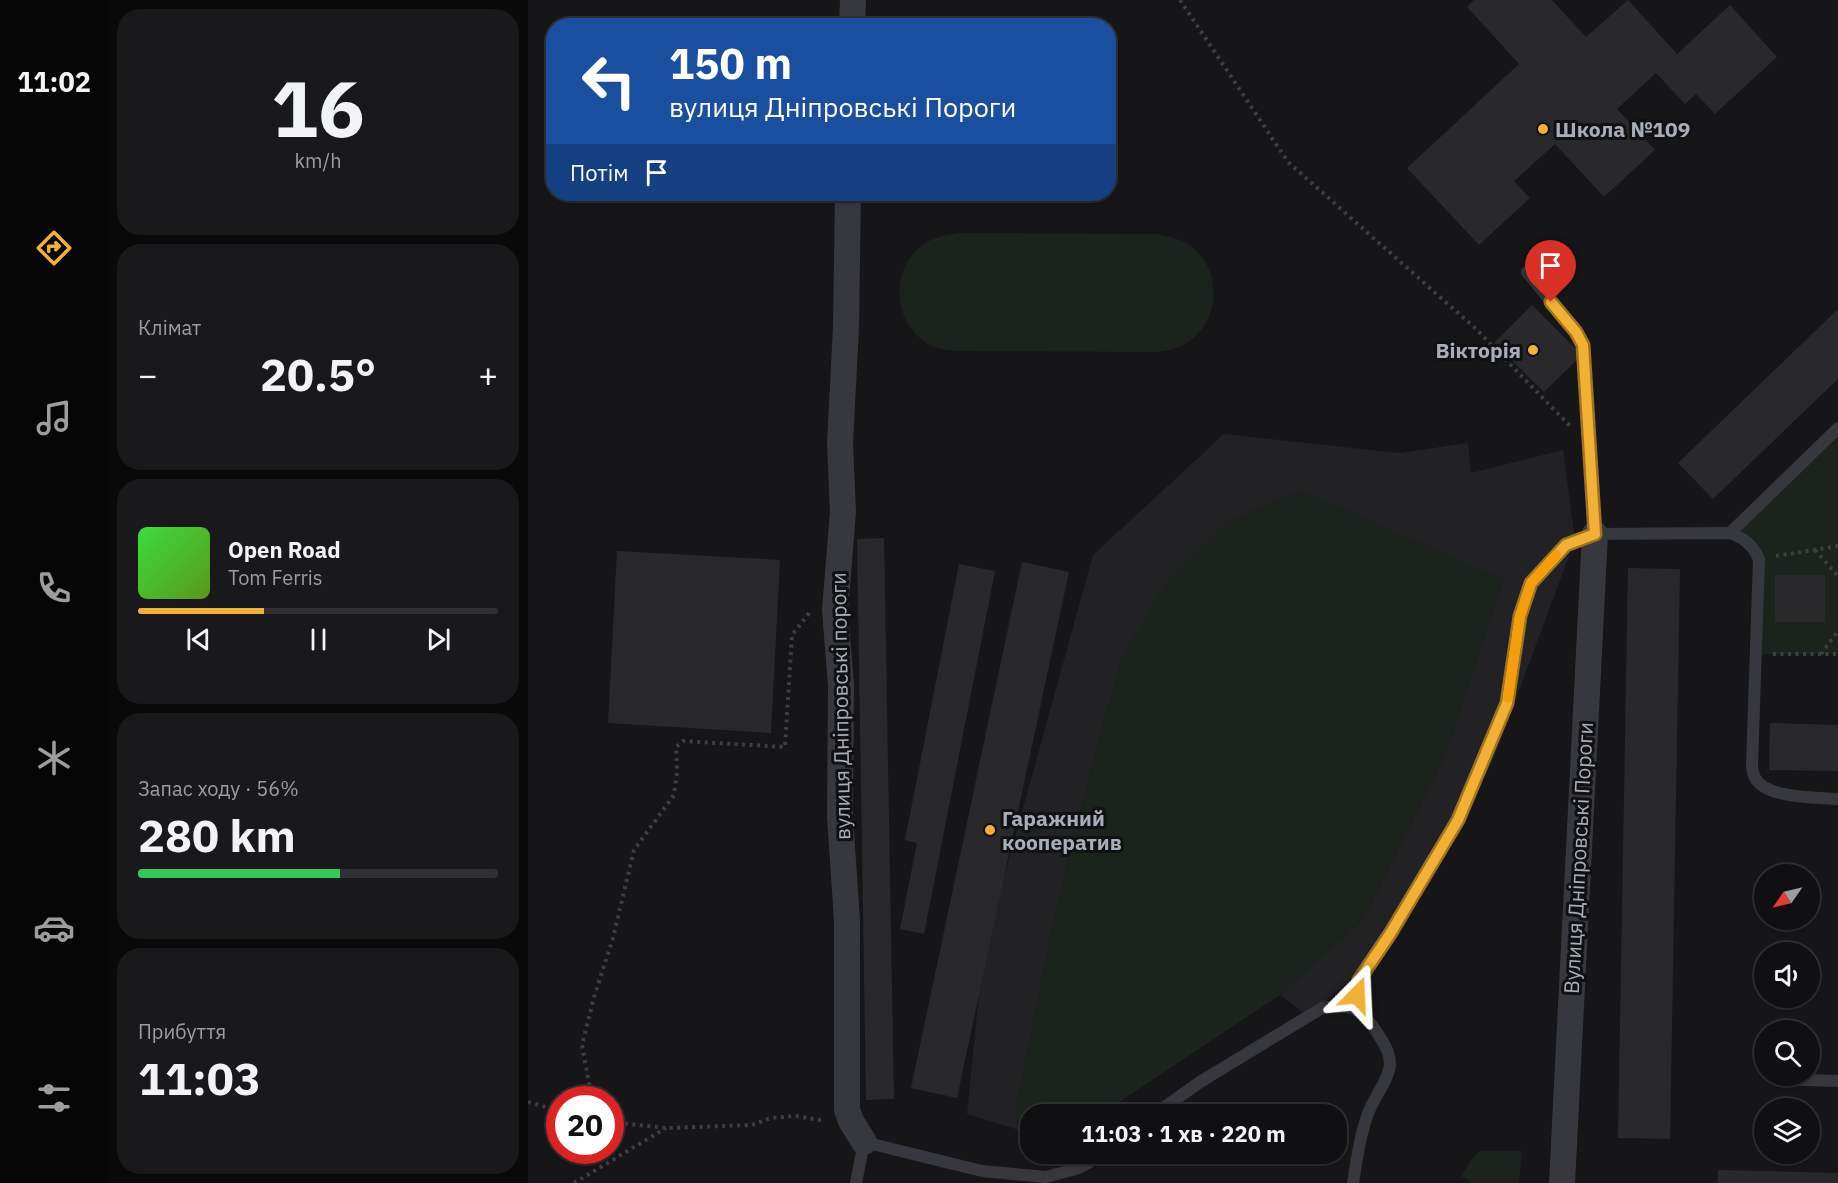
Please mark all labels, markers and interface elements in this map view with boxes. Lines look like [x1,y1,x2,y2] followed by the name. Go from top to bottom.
[669,36,792,91] text: 150 m
[570,42,648,120] icon: left
[271,57,365,158] text: 16
[17,64,91,99] text: 11:02
[669,89,1016,124] text: вулиця Дніпровські Пороги
[1555,115,1690,143] place label: Школа №109
[1536,122,1550,136] marker: Школа №109
[294,147,342,174] text: km/h
[640,156,673,189] icon: arrive
[570,158,628,187] text: Потім
[33,227,75,269] icon: directions
[1525,240,1576,302] pin
[1534,249,1567,282] icon: arrive
[138,314,201,341] text: Клімат
[1435,336,1521,364] place label: Вікторія
[1526,343,1540,357] marker: Вікторія
[260,345,376,403] text: 20.5°
[138,353,158,396] text: −
[478,353,498,396] text: +
[33,397,75,439] icon: music
[228,535,341,564] text: Open Road
[228,564,323,591] text: Tom Ferris
[33,567,75,609] icon: phone
[824,572,856,840] street label: вулиця Дніпровські пороги
[182,623,215,656] icon: previous
[302,623,335,656] icon: pause
[422,623,455,656] icon: next
[1557,721,1599,995] street label: Вулиця Дніпровські Пороги
[33,737,75,779] icon: climate
[138,775,299,802] text: Запас ходу · 56%
[1002,804,1122,856] place label: Гаражний кооператив
[138,806,296,864] text: 280 km
[983,823,997,837] marker: Гаражний кооператив
[1754,864,1820,930] north arrow
[1754,864,1820,1164] map controls
[33,907,75,949] icon: car
[1754,942,1820,1008] button: sound
[1325,963,1389,1027] position arrow
[138,1018,226,1045] text: Прибуття
[1754,1020,1820,1086] button: search
[138,1049,261,1107] text: 11:03
[33,1077,75,1119] icon: filters
[546,1086,624,1164] speed limit sign: 20
[1754,1098,1820,1164] button: layers
[1081,1119,1286,1148] text: 11:03 · 1 хв · 220 m

